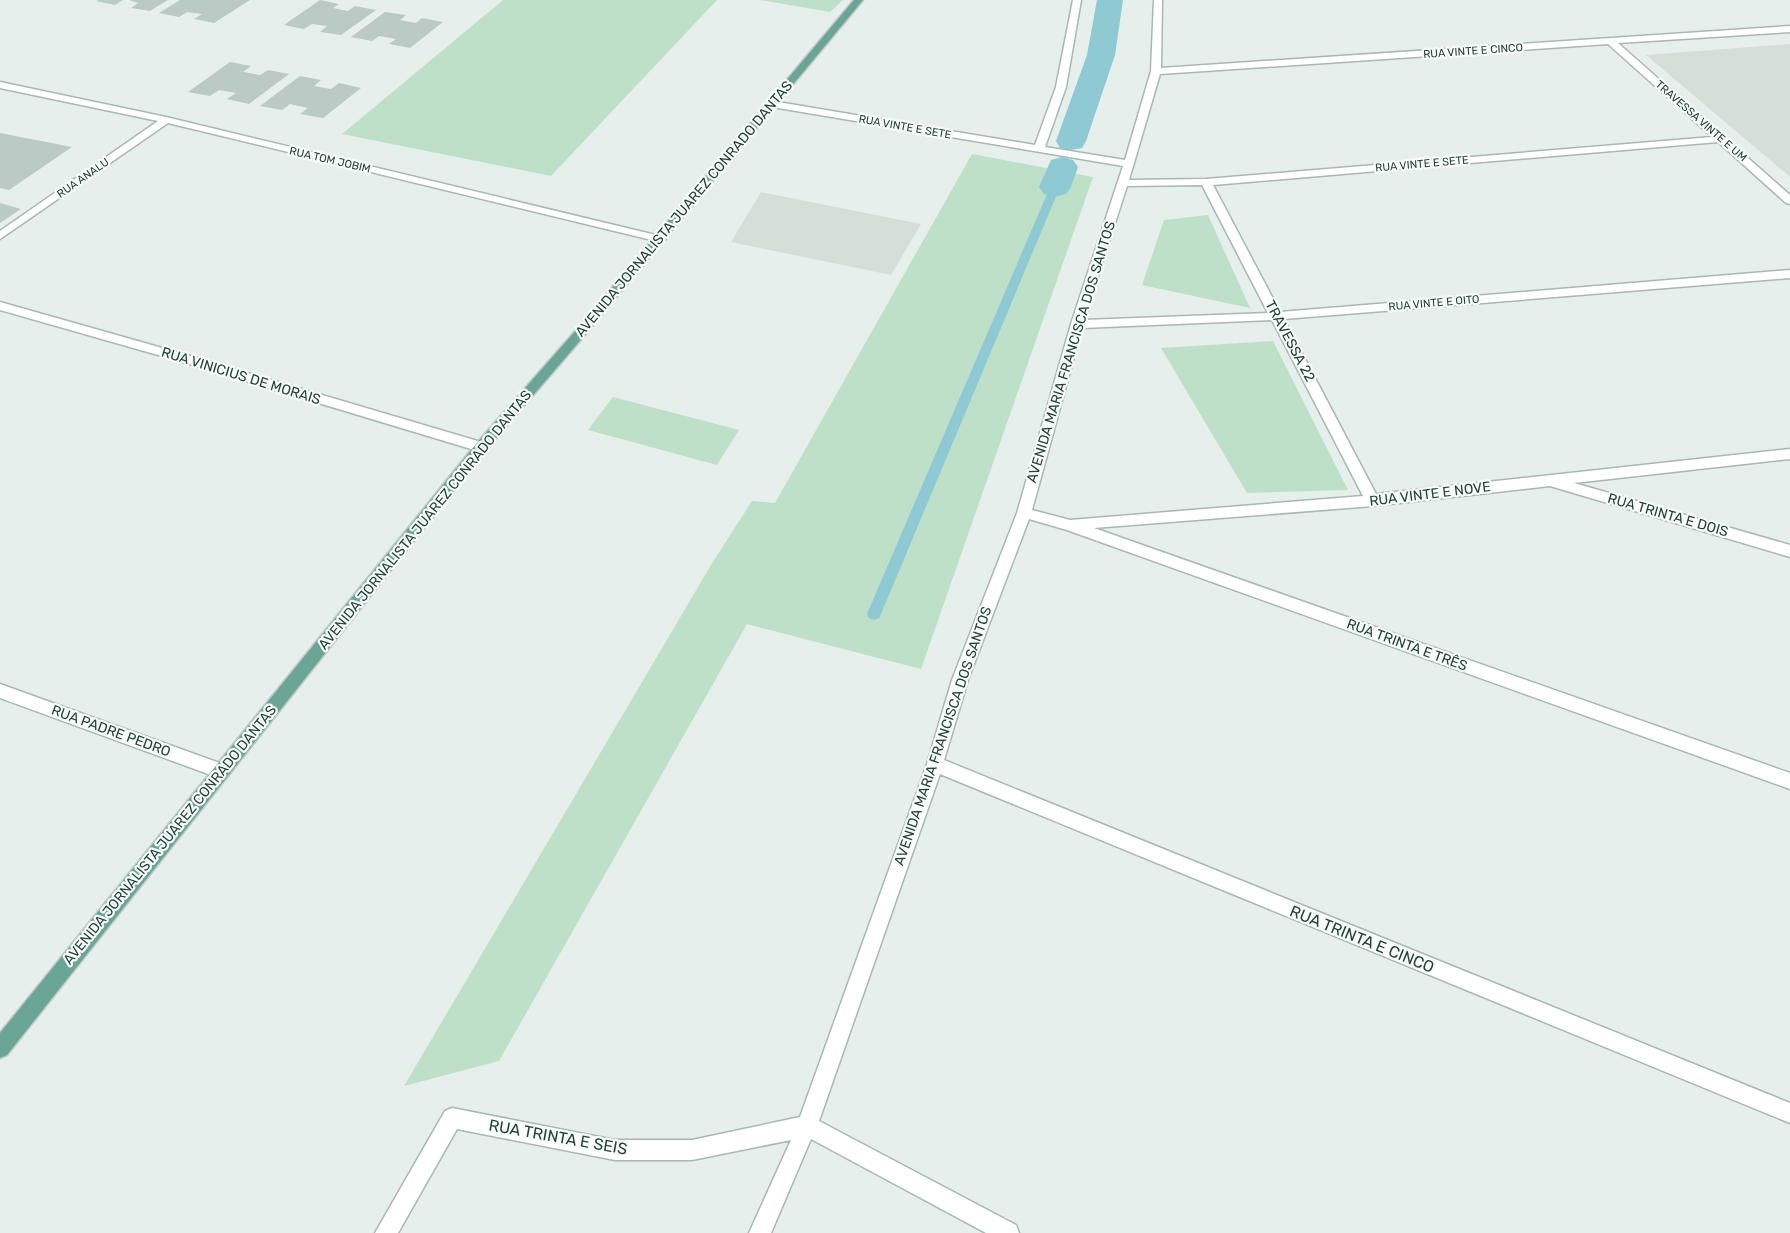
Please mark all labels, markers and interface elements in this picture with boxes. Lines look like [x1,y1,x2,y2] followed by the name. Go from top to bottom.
[1423,41,1523,61] street label: RUA VINTE E CINCO
[572,77,796,340] street label: AVENIDA JORNALISTA JUAREZ CONRADO DANTAS
[1653,78,1749,164] street label: TRAVESSA VINTE E UM
[858,112,953,142] street label: RUA VINTE E SETE
[288,144,372,176] street label: RUA TOM JOBIM
[1375,153,1470,175] street label: RUA VINTE E SETE
[55,155,111,201] street label: RUA ANALU
[1023,219,1119,485] street label: AVENIDA MARIA FRANCISCA DOS SANTOS
[1388,293,1480,313] street label: RUA VINTE E OITO
[1261,297,1319,385] street label: TRAVESSA 22
[159,344,323,408] street label: RUA VINICIUS DE MORAIS
[315,387,535,653] street label: AVENIDA JORNALISTA JUAREZ CONRADO DANTAS
[1368,478,1492,510] street label: RUA VINTE E NOVE
[1606,490,1731,540] street label: RUA TRINTA E DOIS
[891,604,996,868] street label: AVENIDA MARIA FRANCISCA DOS SANTOS
[1344,614,1470,675] street label: RUA TRINTA E TRÊS
[49,702,173,760] street label: RUA PADRE PEDRO
[60,702,280,968] street label: AVENIDA JORNALISTA JUAREZ CONRADO DANTAS
[1287,901,1437,977] street label: RUA TRINTA E CINCO
[487,1115,629,1159] street label: RUA TRINTA E SEIS

